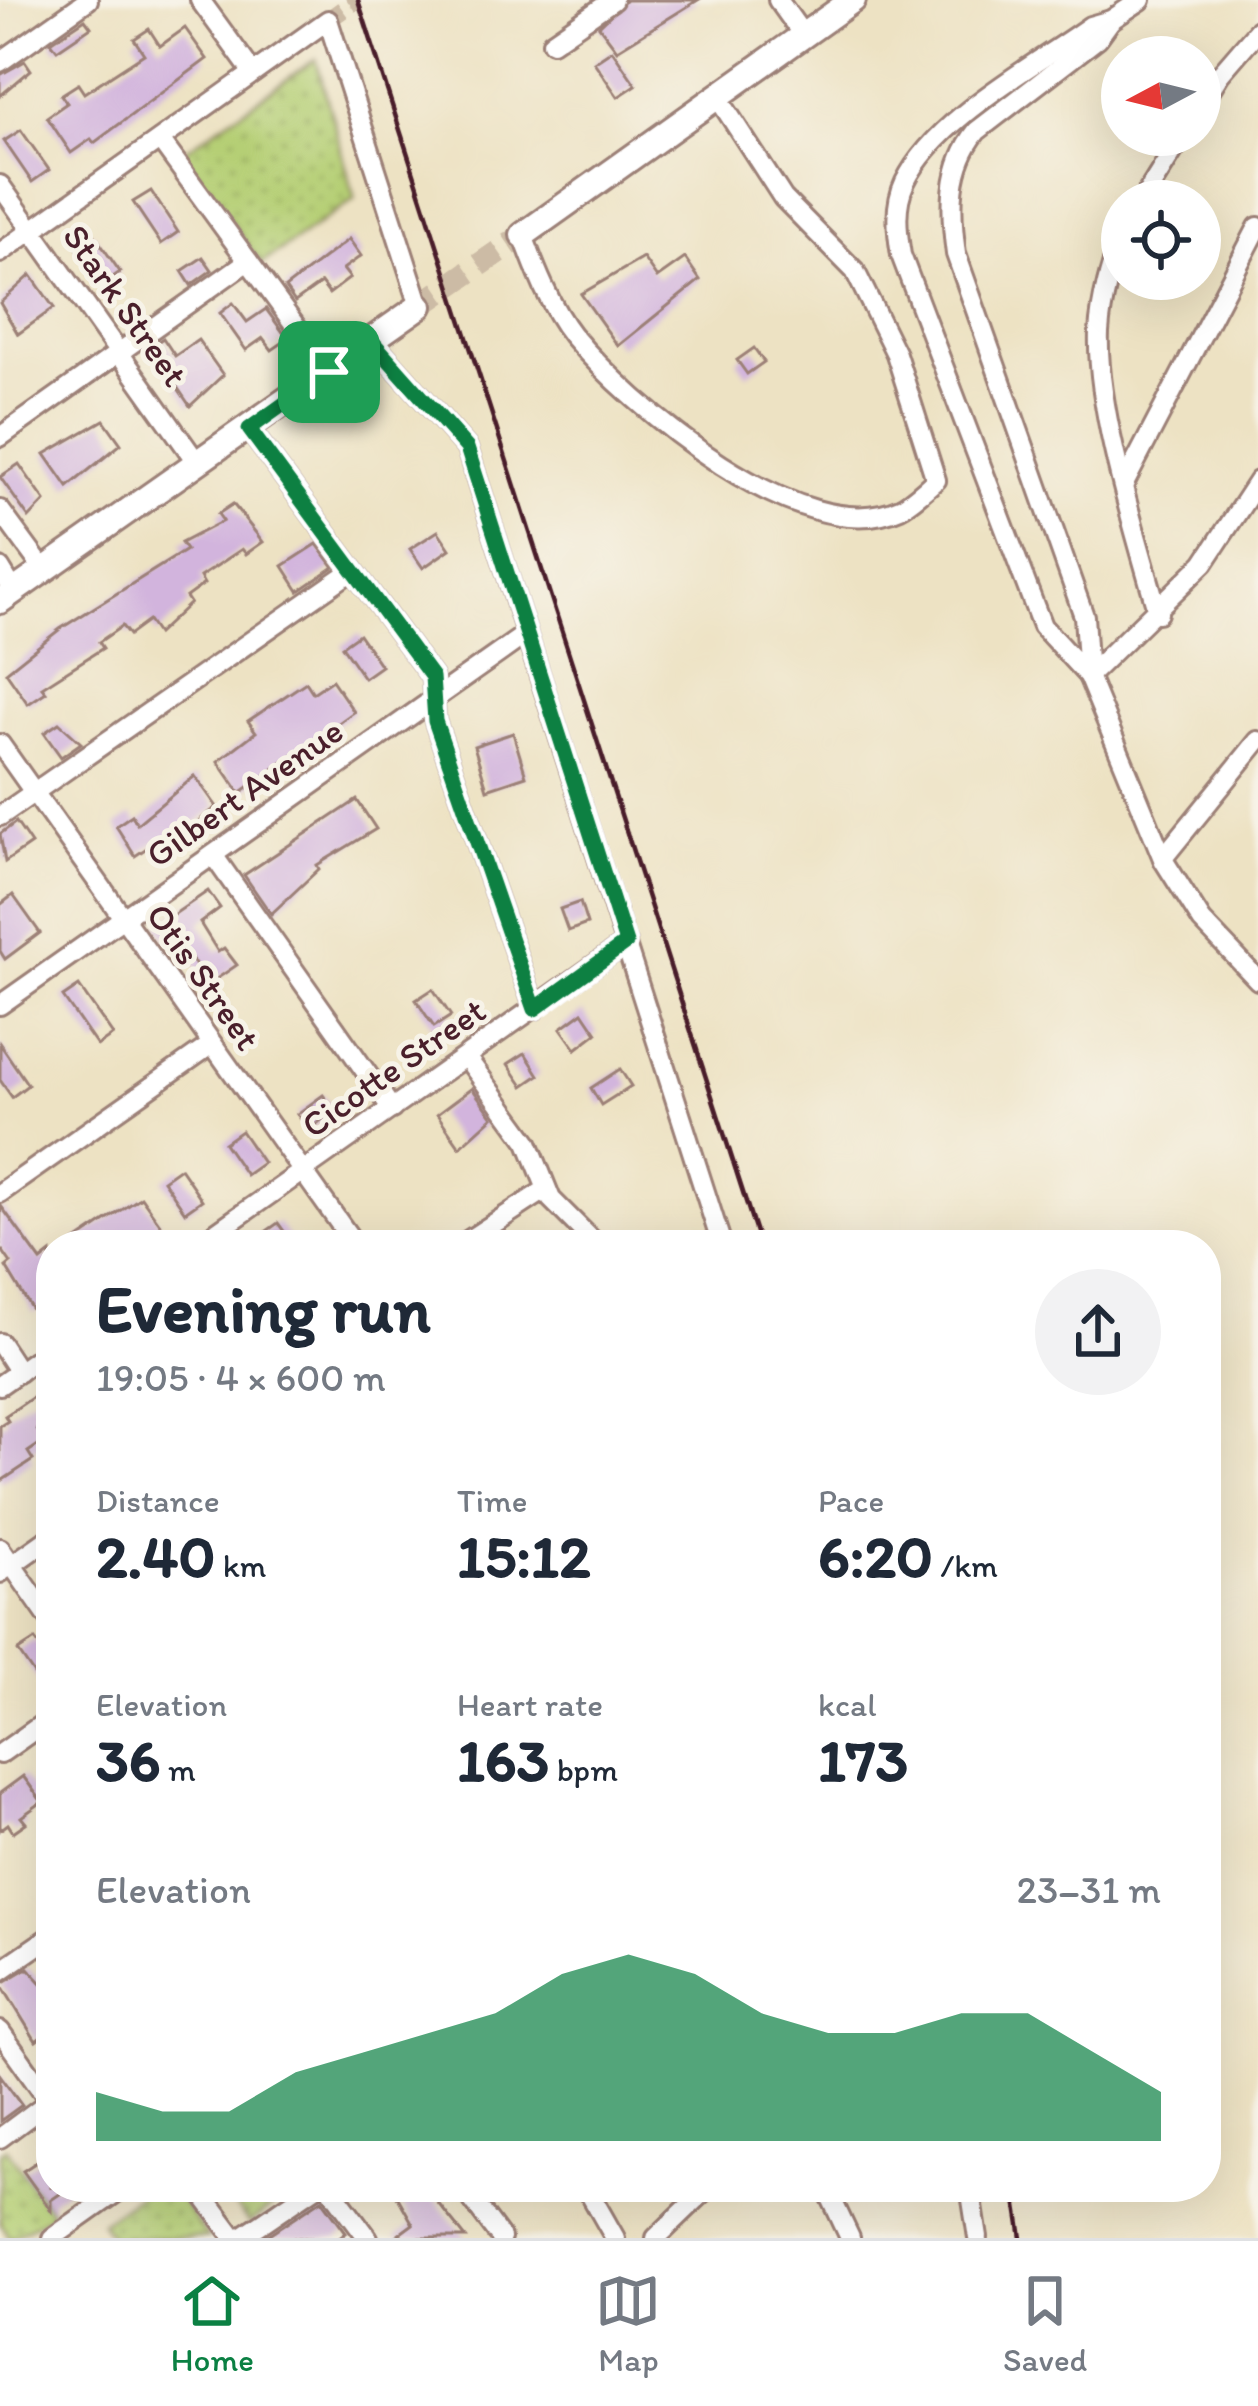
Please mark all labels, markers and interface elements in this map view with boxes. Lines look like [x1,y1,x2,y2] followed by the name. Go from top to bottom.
[1101,36,1221,156] north arrow
[1101,36,1221,300] map controls
[1101,180,1221,300] button: locate
[54,216,197,395] street label: Stark Street
[278,321,380,423] pin
[296,339,362,405] icon: arrive
[138,709,351,876] street label: Gilbert Avenue
[138,895,270,1058] street label: Otis Street
[293,988,493,1147] street label: Cicotte Street
[96,1269,431,1349] text: Evening run
[1035,1269,1161,1395] button: share
[96,1354,386,1401] text: 19:05 · 4 × 600 m
[96,1481,220,1520] text: Distance
[457,1481,527,1520] text: Time
[818,1481,884,1520] text: Pace
[96,1520,215,1592] text: 2.40
[457,1520,590,1592] text: 15:12
[818,1520,933,1592] text: 6:20
[215,1546,266,1585] text: km
[933,1546,998,1585] text: /km
[96,1685,227,1724] text: Elevation
[457,1685,603,1724] text: Heart rate
[818,1685,877,1724] text: kcal
[96,1724,160,1796] text: 36
[457,1724,549,1796] text: 163
[818,1724,908,1796] text: 173
[160,1750,196,1789] text: m
[549,1750,618,1789] text: bpm
[96,1866,251,1913] text: Elevation
[1017,1866,1161,1913] text: 23–31 m
[171,2268,254,2379] tab: Home
[595,2268,661,2379] tab: Map
[1003,2268,1087,2379] tab: Saved

